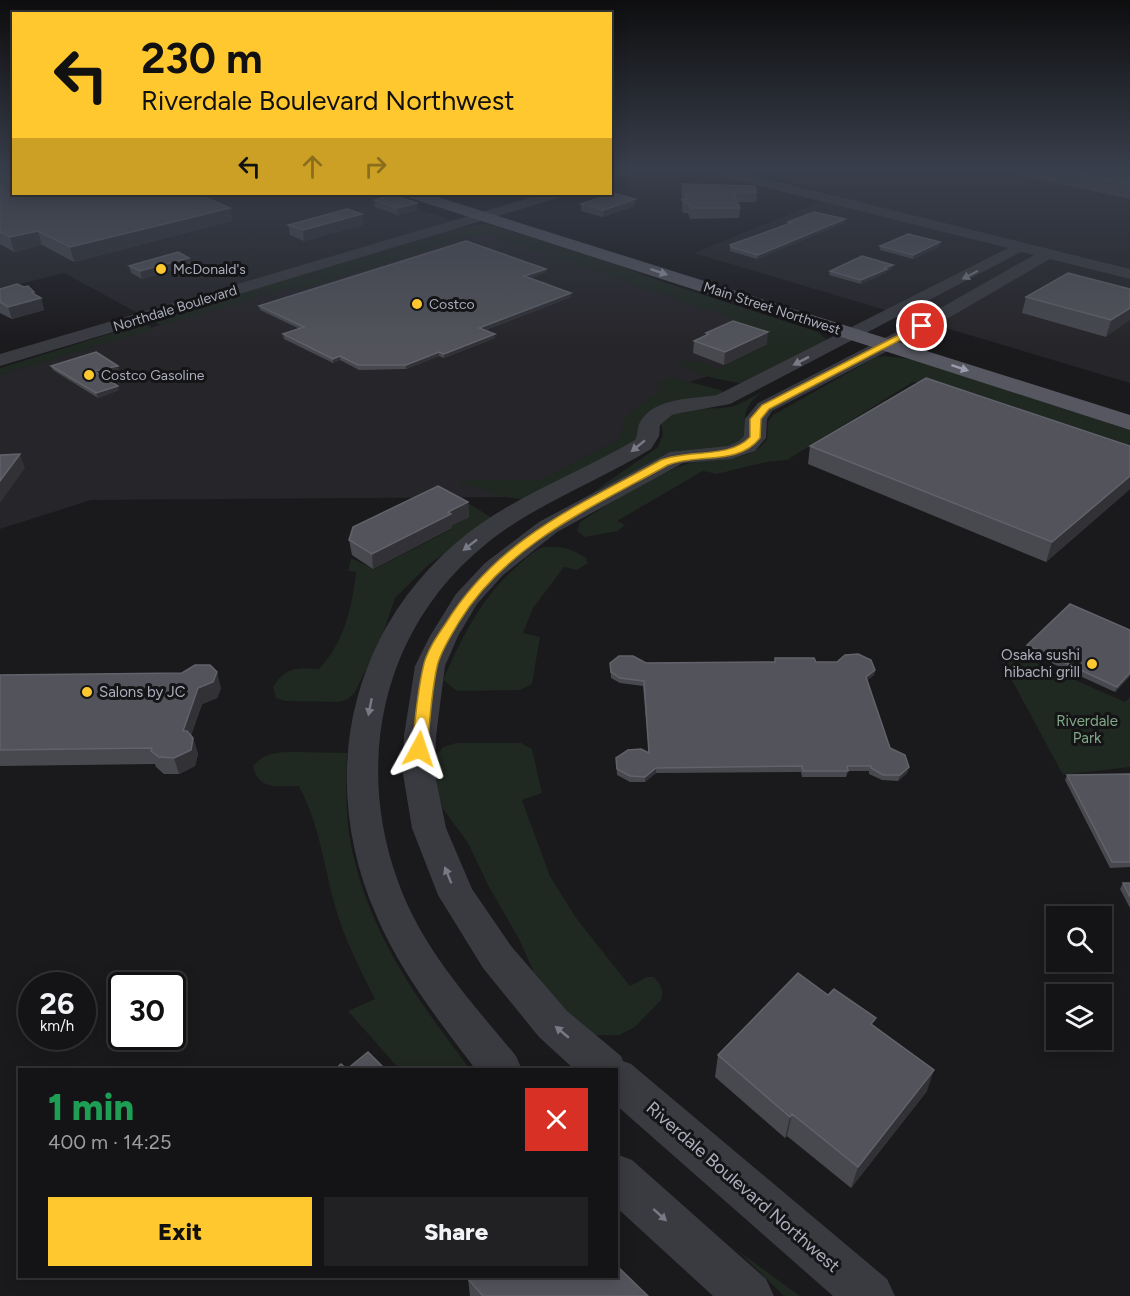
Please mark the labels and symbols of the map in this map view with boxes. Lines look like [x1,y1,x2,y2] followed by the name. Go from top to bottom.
[173,261,246,278] place label: McDonald's
[154,262,168,276] marker: McDonald's
[650,268,668,277] one-way arrow
[961,270,978,280] one-way arrow
[701,278,843,339] street label: Main Street Northwest
[111,282,239,335] street label: Northdale Boulevard
[429,296,475,313] place label: Costco
[410,297,424,311] marker: Costco
[896,300,947,351] pin
[792,356,809,366] one-way arrow
[951,364,969,373] one-way arrow
[101,367,205,384] place label: Costco Gasoline
[82,368,96,382] marker: Costco Gasoline
[630,439,646,452] one-way arrow
[462,538,478,551] one-way arrow
[1001,646,1080,681] place label: Osaka sushi hibachi grill
[1085,657,1099,671] marker: Osaka sushi hibachi grill
[99,683,186,701] place label: Salons by JC
[80,685,94,699] marker: Salons by JC
[365,697,374,716] one-way arrow
[1056,712,1118,747] park label: Riverdale Park
[387,717,451,781] position arrow
[443,865,453,883] one-way arrow
[108,972,186,1050] speed limit sign: 30
[554,1025,570,1038] one-way arrow
[642,1097,844,1277] street label: Riverdale Boulevard Northwest
[652,1208,667,1221] one-way arrow

